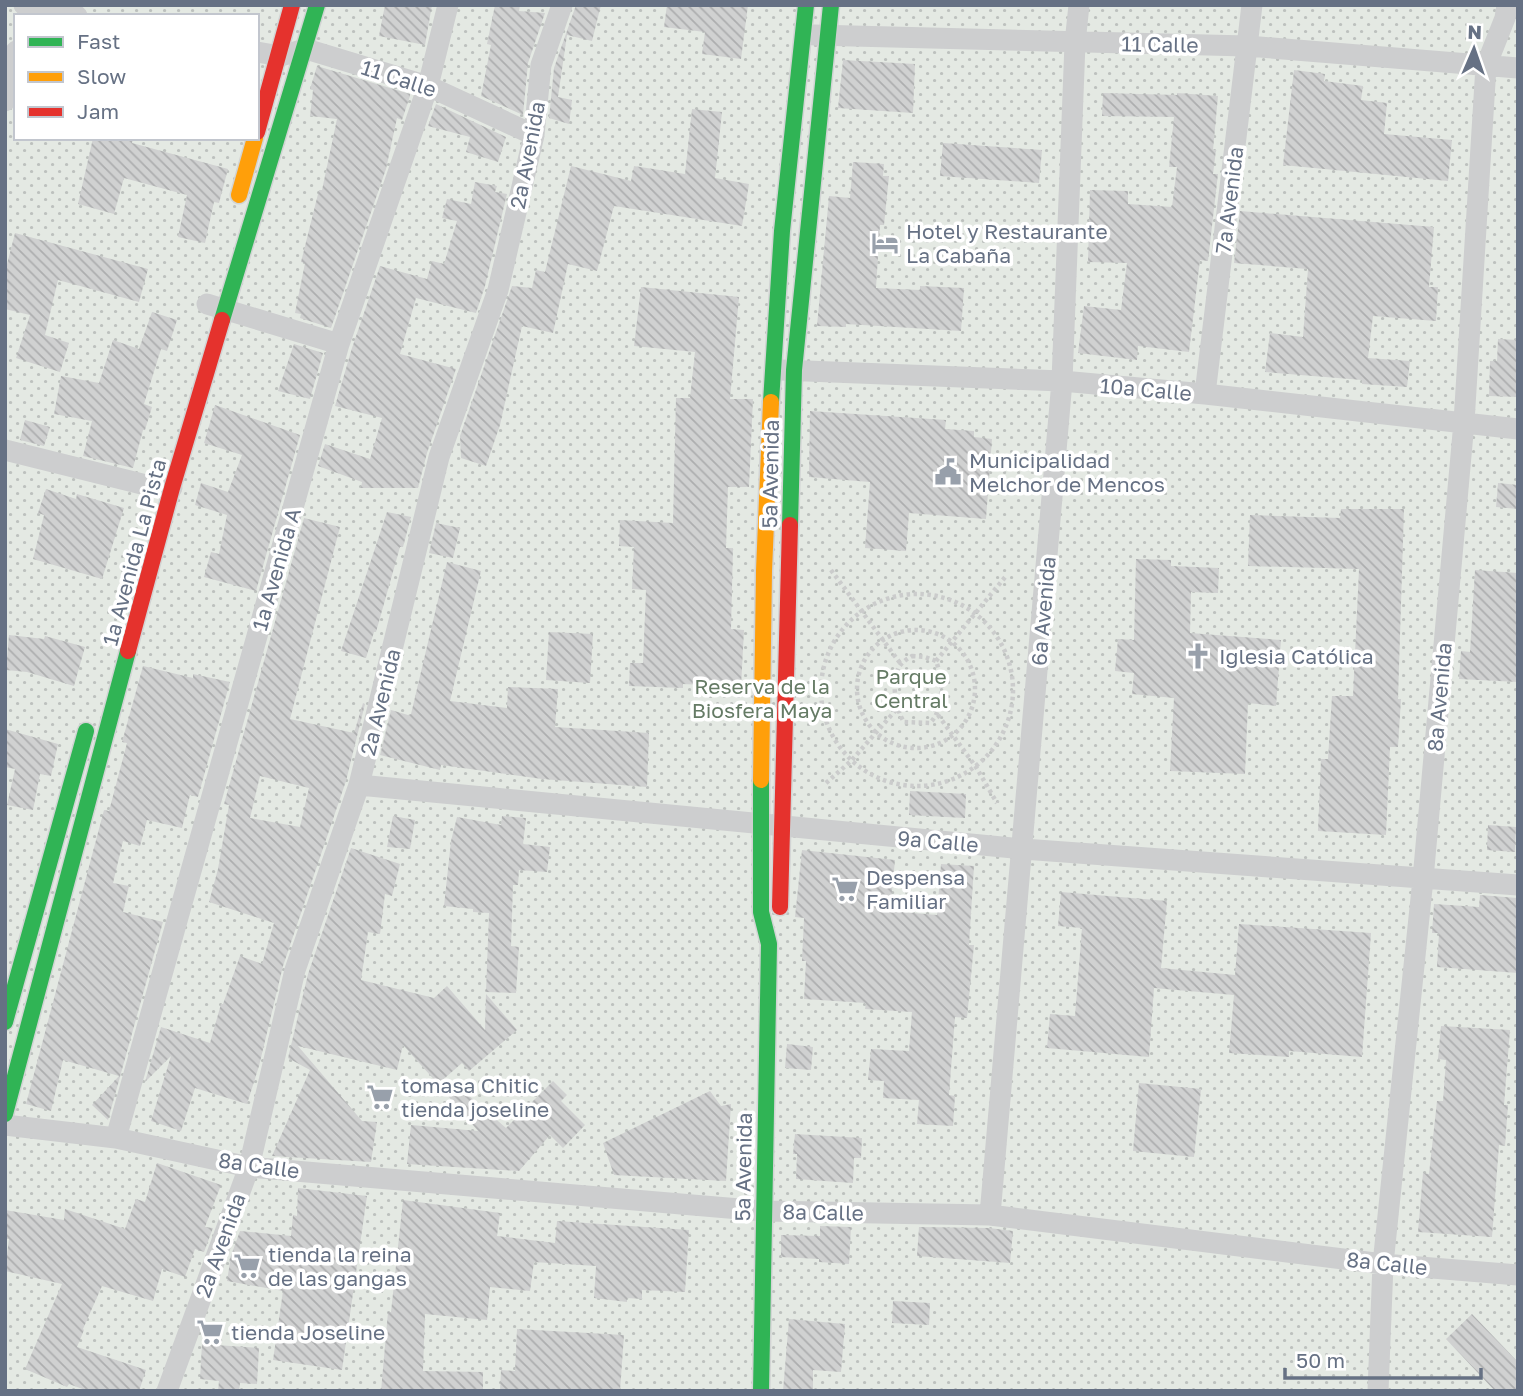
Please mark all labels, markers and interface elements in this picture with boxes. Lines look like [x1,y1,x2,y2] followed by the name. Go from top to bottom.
[14,14,259,140] legend
[1439,14,1509,84] north arrow
[1467,20,1482,43] text: N
[77,28,120,54] text: Fast
[1121,30,1199,58] street label: 11 Calle
[358,54,440,102] street label: 11 Calle
[77,63,126,89] text: Slow
[77,98,119,124] text: Jam
[504,99,550,211] street label: 2a Avenida
[1210,145,1248,255] street label: 7a Avenida
[906,218,1108,268] place label: Hotel y Restaurante La Cabaña
[870,228,900,258] hotel icon: Hotel y Restaurante La Cabaña
[1099,372,1193,406] street label: 10a Calle
[756,419,784,529] street label: 5a Avenida
[969,447,1165,497] place label: Municipalidad Melchor de Mencos
[97,456,171,648] street label: 1a Avenida La Pista
[933,457,963,487] public building icon: Municipalidad Melchor de Mencos
[246,505,306,633] street label: 1a Avenida A
[1025,555,1061,667] street label: 6a Avenida
[1183,641,1213,671] church icon: Iglesia Católica
[1421,641,1457,753] street label: 8a Avenida
[1219,643,1374,669] place label: Iglesia Católica
[354,646,406,758] street label: 2a Avenida
[874,663,948,713] park label: Parque Central
[692,673,832,723] park label: Reserva de la Biosfera Maya
[896,825,980,857] street label: 9a Calle
[866,864,965,914] place label: Despensa Familiar
[830,874,860,904] supermarket icon: Despensa Familiar
[401,1072,549,1122] place label: tomasa Chitic tienda joseline
[365,1082,395,1112] supermarket icon: tomasa Chitic tienda joseline
[729,1112,757,1222] street label: 5a Avenida
[217,1146,301,1184] street label: 8a Calle
[189,1189,251,1301] street label: 2a Avenida
[782,1198,864,1226] street label: 8a Calle
[268,1241,412,1291] place label: tienda la reina de las gangas
[1345,1246,1429,1280] street label: 8a Calle
[232,1251,262,1281] supermarket icon: tienda la reina de las gangas
[195,1317,225,1347] supermarket icon: tienda Joseline
[231,1319,385,1345] place label: tienda Joseline
[1285,1336,1481,1380] scale bar
[1296,1347,1345,1373] text: 50 m

